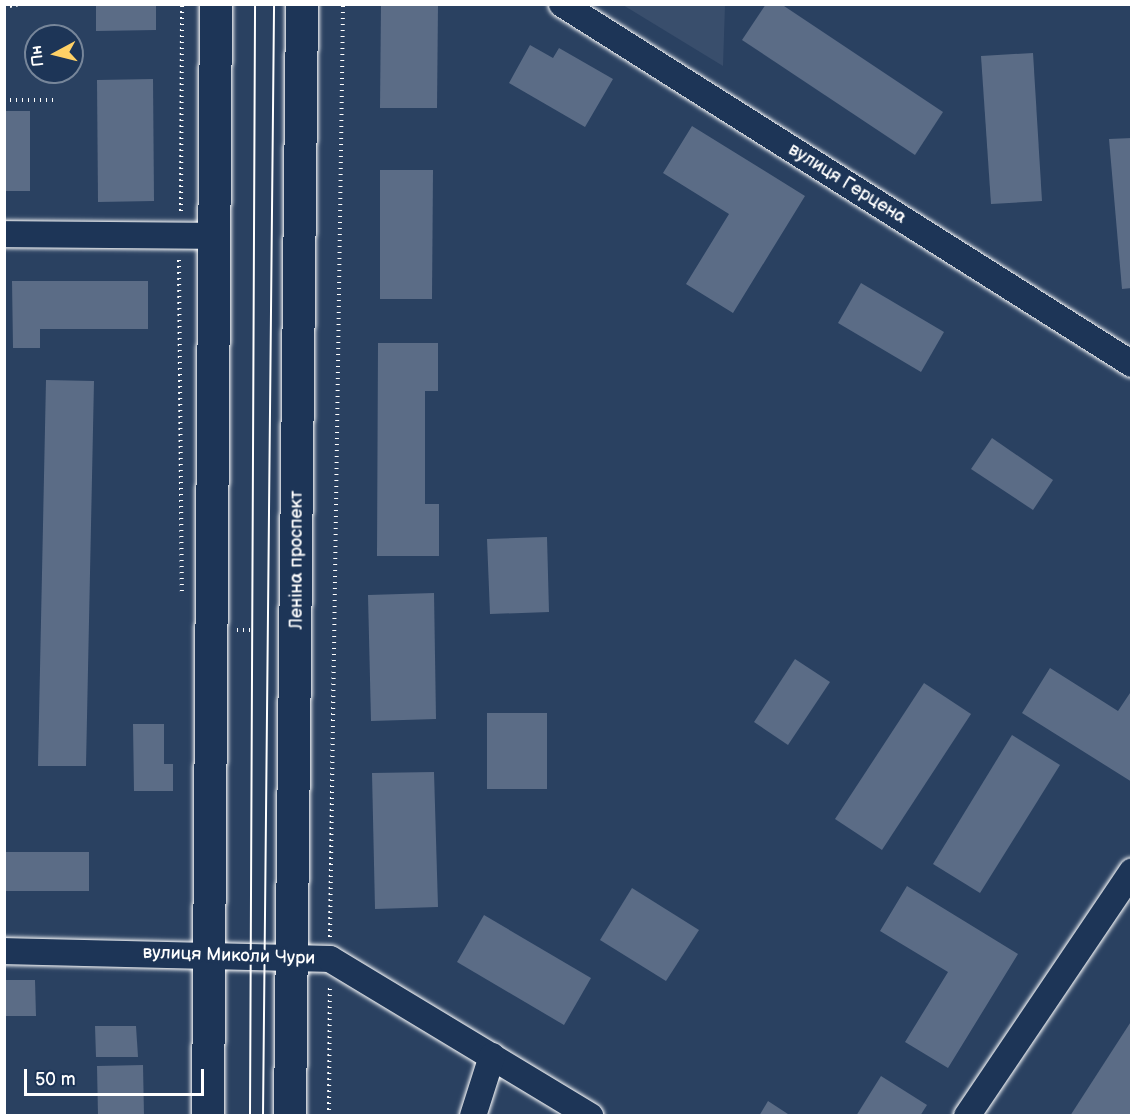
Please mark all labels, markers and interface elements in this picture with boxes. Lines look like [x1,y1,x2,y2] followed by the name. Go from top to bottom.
[24,24,84,84] north arrow
[27,44,48,68] text: Пн
[784,139,910,229] street label: вулиця Герцена
[286,491,308,629] street label: Леніна проспект
[142,942,316,970] street label: вулиця Миколи Чури
[27,1057,207,1095] scale bar
[35,1069,76,1090] text: 50 m

